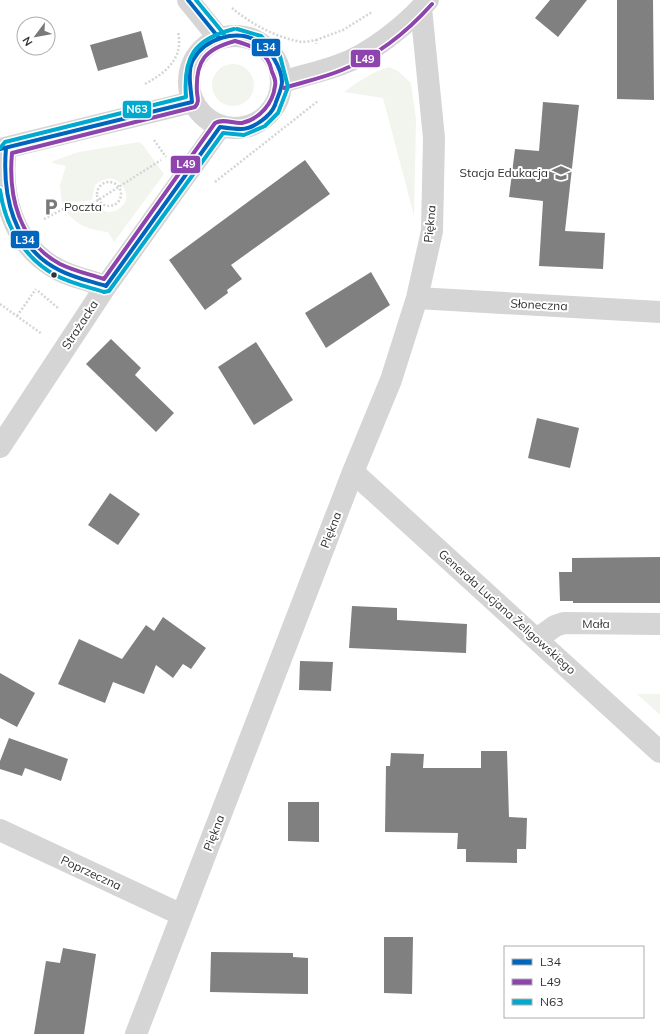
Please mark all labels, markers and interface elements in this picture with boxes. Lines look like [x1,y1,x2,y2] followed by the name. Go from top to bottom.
[16,16,56,56] north arrow
[19,34,36,49] text: N
[251,38,281,57] line badge: L34
[256,40,276,54] text: L34
[350,49,381,68] line badge: L49
[355,52,375,66] text: L49
[122,100,152,119] line badge: N63
[126,102,148,116] text: N63
[170,155,201,174] line badge: L49
[176,157,196,171] text: L49
[551,163,571,183] school or university icon: Stacja Edukacja
[460,165,548,180] place label: Stacja Edukacja
[41,197,61,217] parking icon: Poczta
[64,199,102,214] place label: Poczta
[420,205,439,243] street label: Piękna
[10,230,40,249] line badge: L34
[15,233,35,247] text: L34
[49,270,59,280] unlabelled marker
[510,296,568,313] street label: Słoneczna
[58,297,101,352] street label: Strażacka
[317,510,344,550] street label: Piękna
[436,546,579,677] street label: Generała Lucjana Żeligowskiego
[582,616,610,631] street label: Mała
[200,813,227,853] street label: Piękna
[59,852,124,893] street label: Poprzeczna
[504,946,644,1018] legend
[540,954,561,969] text: L34
[540,974,561,989] text: L49
[540,994,563,1009] text: N63

